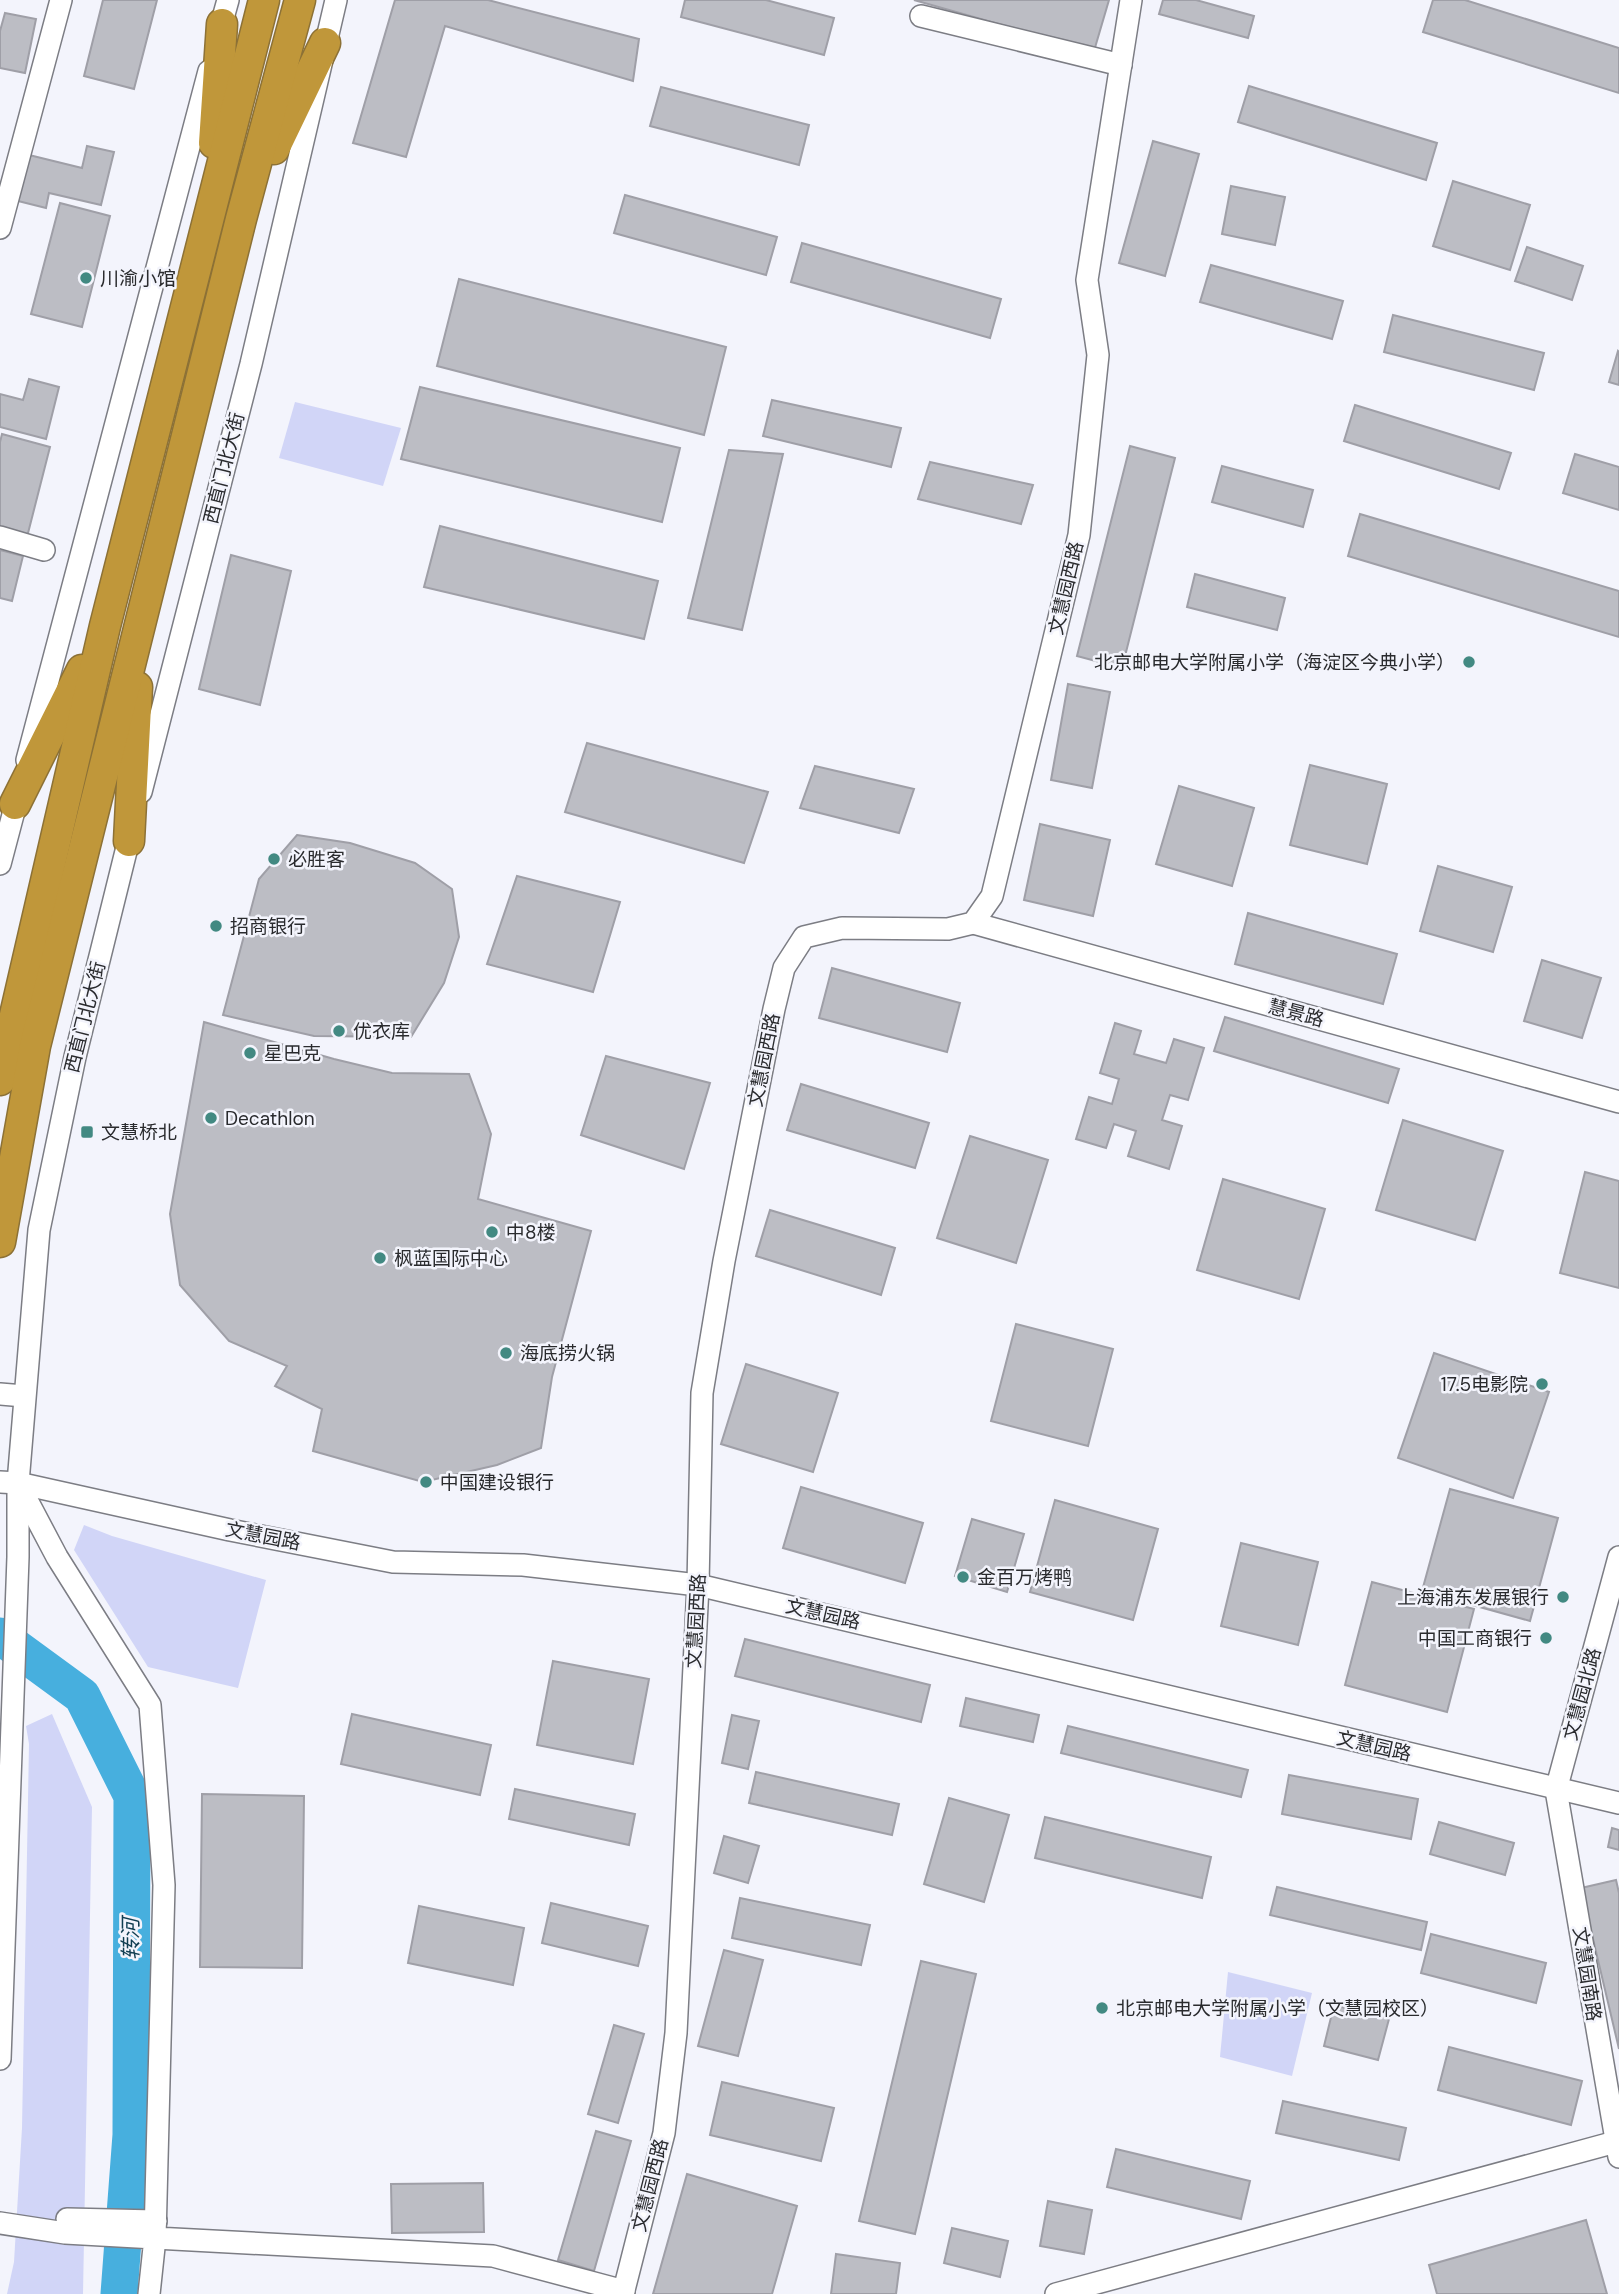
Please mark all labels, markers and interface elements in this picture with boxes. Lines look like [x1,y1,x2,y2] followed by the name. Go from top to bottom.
[100,266,176,291] place label: 川渝小馆
[78,270,94,286] marker: 川渝小馆
[198,410,250,526] street label: 西直门北大街
[1043,539,1089,637] street label: 文慧园西路
[1094,650,1455,675] place label: 北京邮电大学附属小学（海淀区今典小学）
[1461,654,1477,670] marker: 北京邮电大学附属小学（海淀区今典小学）
[288,847,345,872] place label: 必胜客
[266,851,282,867] marker: 必胜客
[230,914,306,939] place label: 招商银行
[208,918,224,934] marker: 招商银行
[59,959,111,1075] street label: 西直门北大街
[1265,994,1327,1032] street label: 慧景路
[743,1011,785,1109] street label: 文慧园西路
[353,1019,410,1044] place label: 优衣库
[331,1023,347,1039] marker: 优衣库
[264,1041,321,1066] place label: 星巴克
[242,1045,258,1061] marker: 星巴克
[225,1106,315,1131] place label: Decathlon
[203,1110,219,1126] marker: Decathlon
[101,1120,177,1145] place label: 文慧桥北
[79,1124,95,1140] marker: 文慧桥北
[506,1220,556,1245] place label: 中8楼
[484,1224,500,1240] marker: 中8楼
[394,1246,508,1271] place label: 枫蓝国际中心
[372,1250,388,1266] marker: 枫蓝国际中心
[520,1341,615,1366] place label: 海底捞火锅
[498,1345,514,1361] marker: 海底捞火锅
[1441,1372,1528,1397] place label: 17.5电影院
[1534,1376,1550,1392] marker: 17.5电影院
[440,1470,554,1495] place label: 中国建设银行
[418,1474,434,1490] marker: 中国建设银行
[223,1516,303,1556] street label: 文慧园路
[977,1565,1072,1590] place label: 金百万烤鸭
[955,1569,971,1585] marker: 金百万烤鸭
[681,1573,711,1669] street label: 文慧园西路
[1397,1585,1549,1610] place label: 上海浦东发展银行
[1555,1589,1571,1605] marker: 上海浦东发展银行
[783,1593,863,1635] street label: 文慧园路
[1418,1626,1532,1651] place label: 中国工商银行
[1538,1630,1554,1646] marker: 中国工商银行
[1558,1645,1606,1743] street label: 文慧园北路
[1334,1725,1414,1767] street label: 文慧园路
[117,1914,145,1960] water label: 转河
[1567,1925,1607,2023] street label: 文慧园南路
[1116,1996,1439,2021] place label: 北京邮电大学附属小学（文慧园校区）
[1094,2000,1110,2016] marker: 北京邮电大学附属小学（文慧园校区）
[626,2136,674,2234] street label: 文慧园西路

